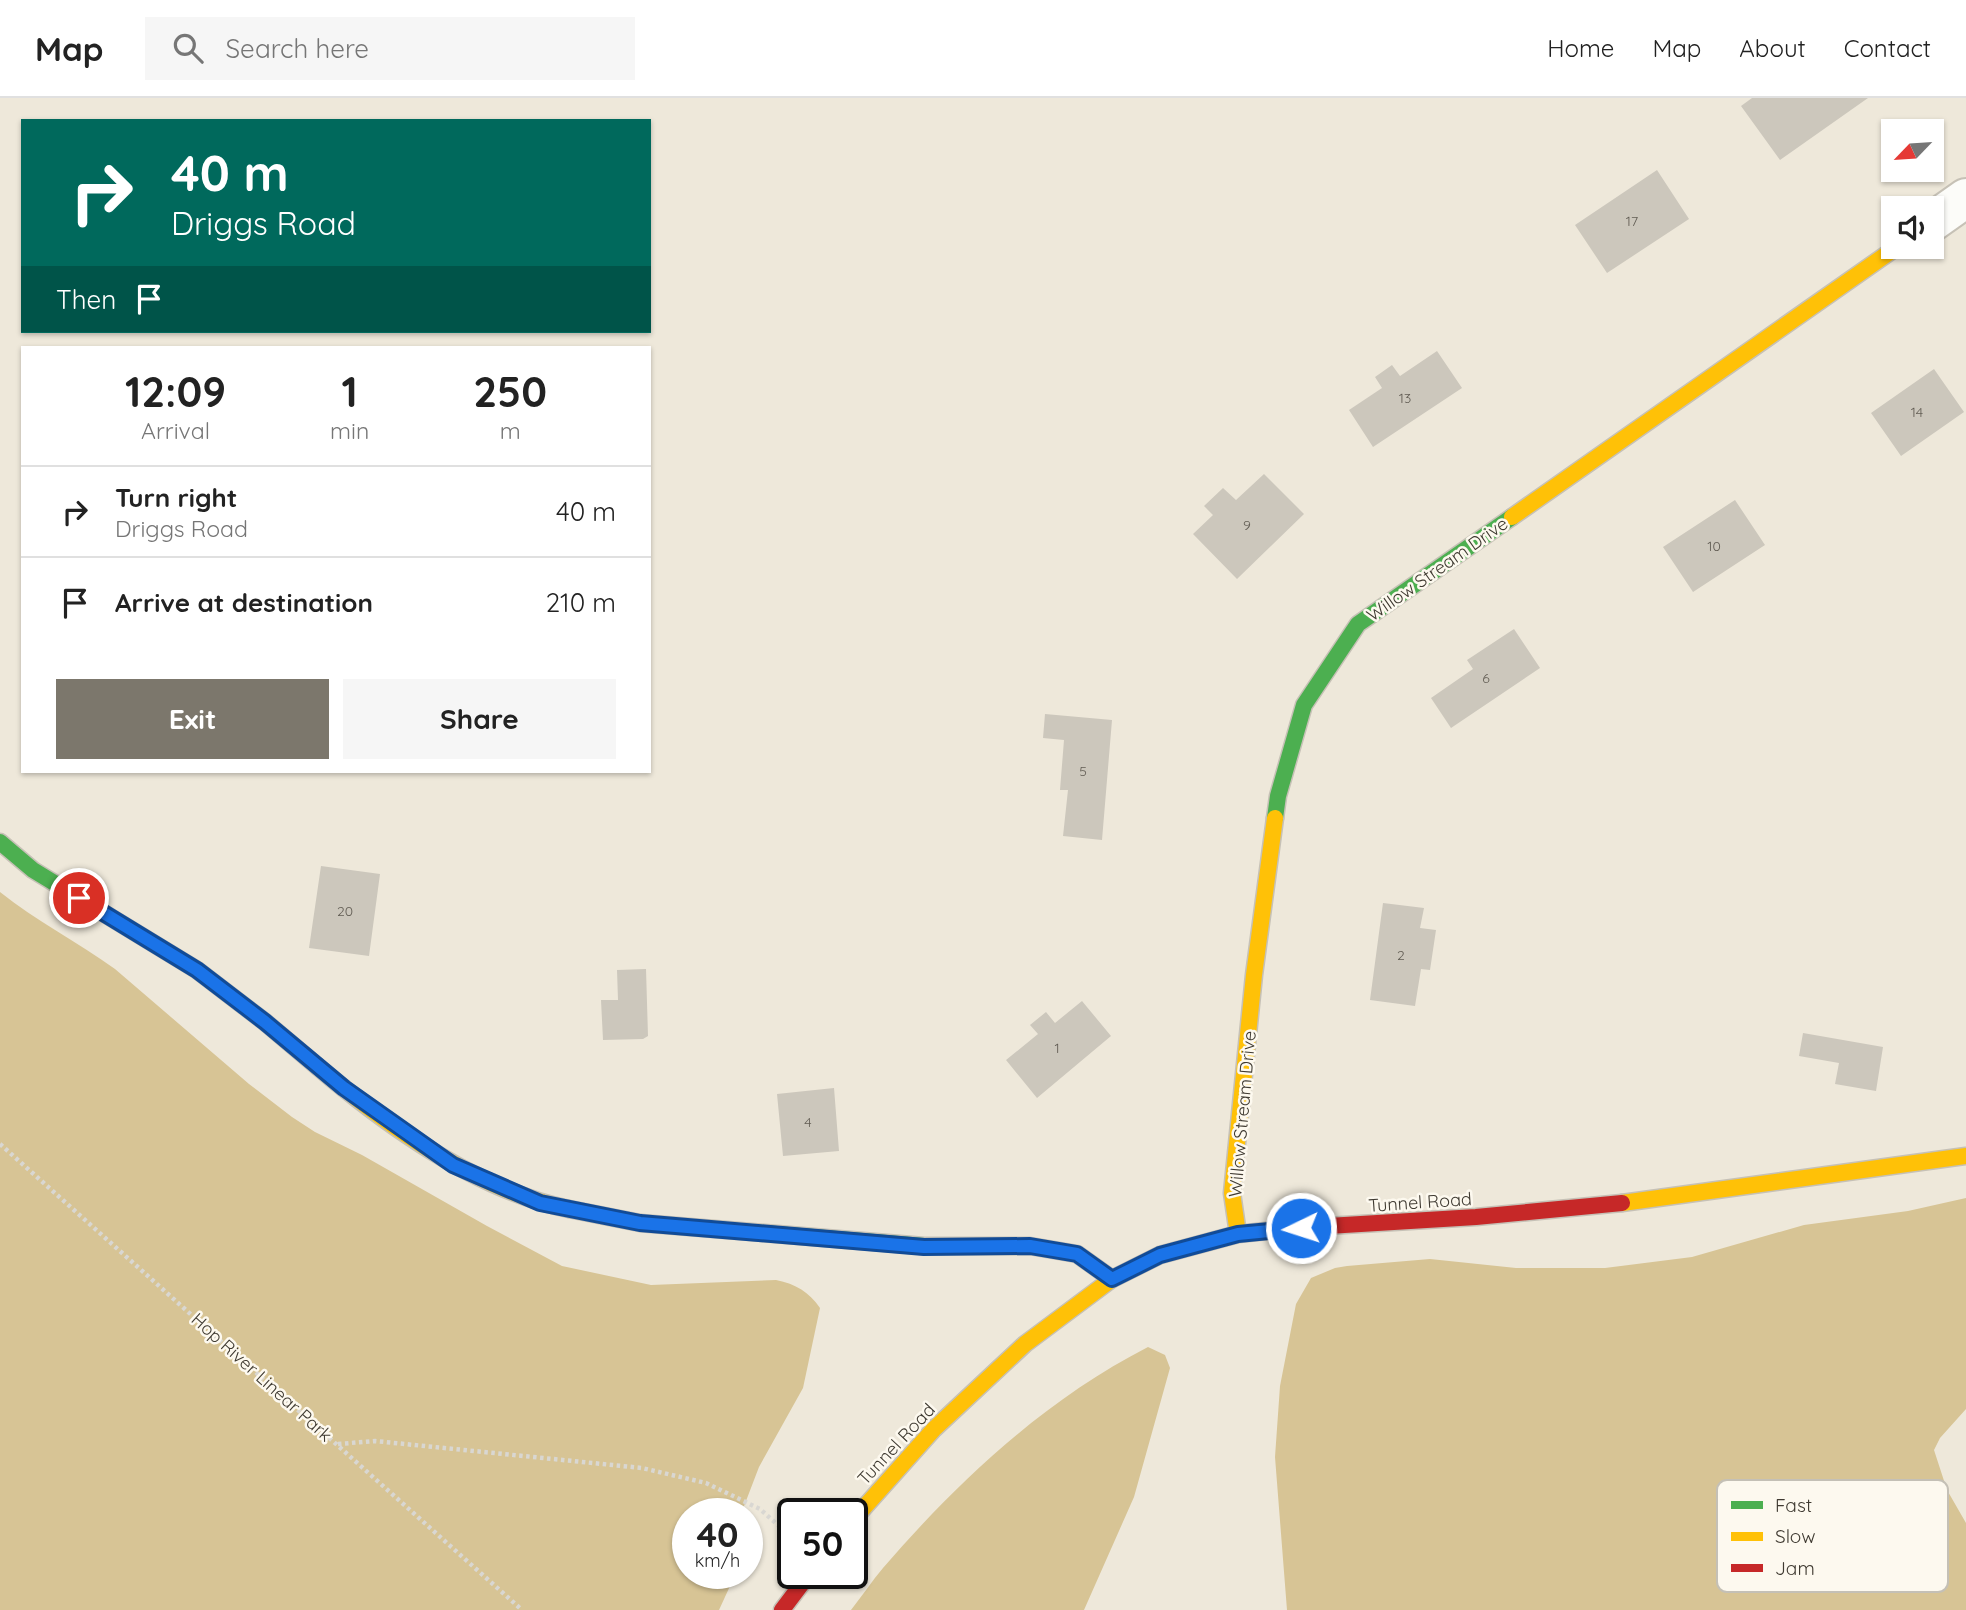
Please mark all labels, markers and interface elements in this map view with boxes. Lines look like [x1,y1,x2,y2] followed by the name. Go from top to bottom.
[145,17,635,80] search box
[35,28,103,69] text: Map
[169,29,207,67] icon: search
[225,32,369,65] text: Search here
[1547,33,1614,63] text: Home
[1652,33,1701,63] text: Map
[1739,33,1806,63] text: About
[1844,33,1931,63] text: Contact
[1881,119,1944,182] north arrow
[1881,119,1944,259] map controls
[171,142,289,203] text: 40 m
[56,147,147,238] icon: right
[1881,196,1944,259] button: sound
[171,203,356,243] text: Driggs Road
[1626,212,1638,230] house number: 17
[130,280,168,318] icon: arrive
[56,283,116,316] text: Then
[125,365,226,418] text: 12:09
[342,365,358,418] text: 1
[473,365,547,418] text: 250
[1399,389,1411,407] house number: 13
[1911,403,1923,421] house number: 14
[141,416,210,445] text: Arrival
[330,416,369,445] text: min
[500,416,521,445] text: m
[115,481,237,514] text: Turn right
[56,493,94,531] icon: right
[556,495,616,528] text: 40 m
[1362,512,1512,626] street label: Willow Stream Drive
[115,514,248,543] text: Driggs Road
[1243,516,1251,534] house number: 9
[1707,537,1721,555] house number: 10
[56,584,94,622] icon: arrive
[115,586,373,619] text: Arrive at destination
[546,586,616,619] text: 210 m
[1482,669,1490,687] house number: 6
[56,679,329,759] button: Exit
[343,679,616,759] button: Share
[1079,762,1087,780] house number: 5
[49,868,109,928] pin
[60,879,98,917] icon: arrive
[337,902,353,920] house number: 20
[1397,946,1405,964] house number: 2
[1223,1030,1261,1198] street label: Willow Stream Drive
[1054,1039,1060,1057] house number: 1
[804,1113,812,1131] house number: 4
[1367,1187,1473,1217] street label: Tunnel Road
[1264,1191,1338,1265] position arrow
[187,1308,337,1446] street label: Hop River Linear Park
[852,1398,940,1490] street label: Tunnel Road
[1717,1480,1948,1592] legend
[1775,1493,1812,1517] text: Fast
[777,1498,868,1589] speed limit sign: 50
[696,1512,739,1556] text: 40
[1775,1524,1816,1548] text: Slow
[695,1549,740,1572] text: km/h
[1775,1556,1815,1580] text: Jam

